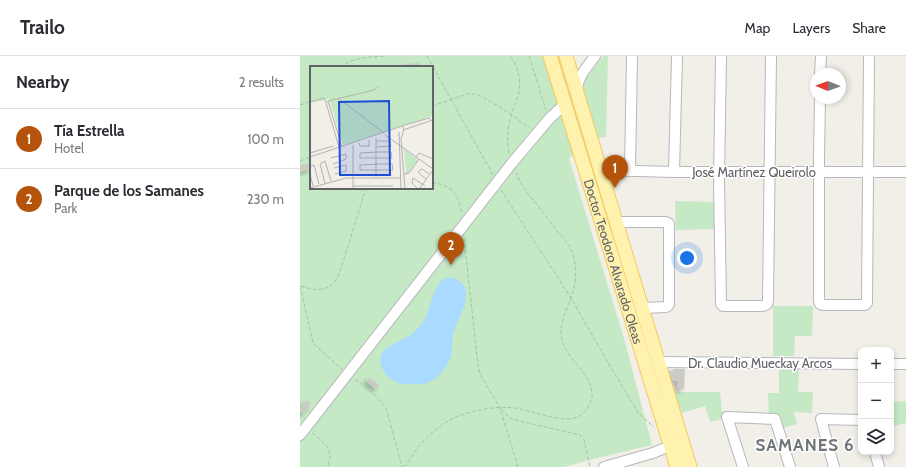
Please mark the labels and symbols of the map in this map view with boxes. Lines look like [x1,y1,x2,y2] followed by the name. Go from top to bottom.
[310,66,433,189] inset map
[810,68,846,104] north arrow
[602,155,628,188] pin: 1
[691,164,816,180] street label: José Martínez Queirolo
[581,177,647,346] street label: Doctor Teodoro Alvarado Oleas
[438,232,464,265] pin: 2
[677,248,697,268] your location
[688,355,833,371] street label: Dr. Claudio Mueckay Arcos
[755,435,855,455] district label: SAMANES 6

